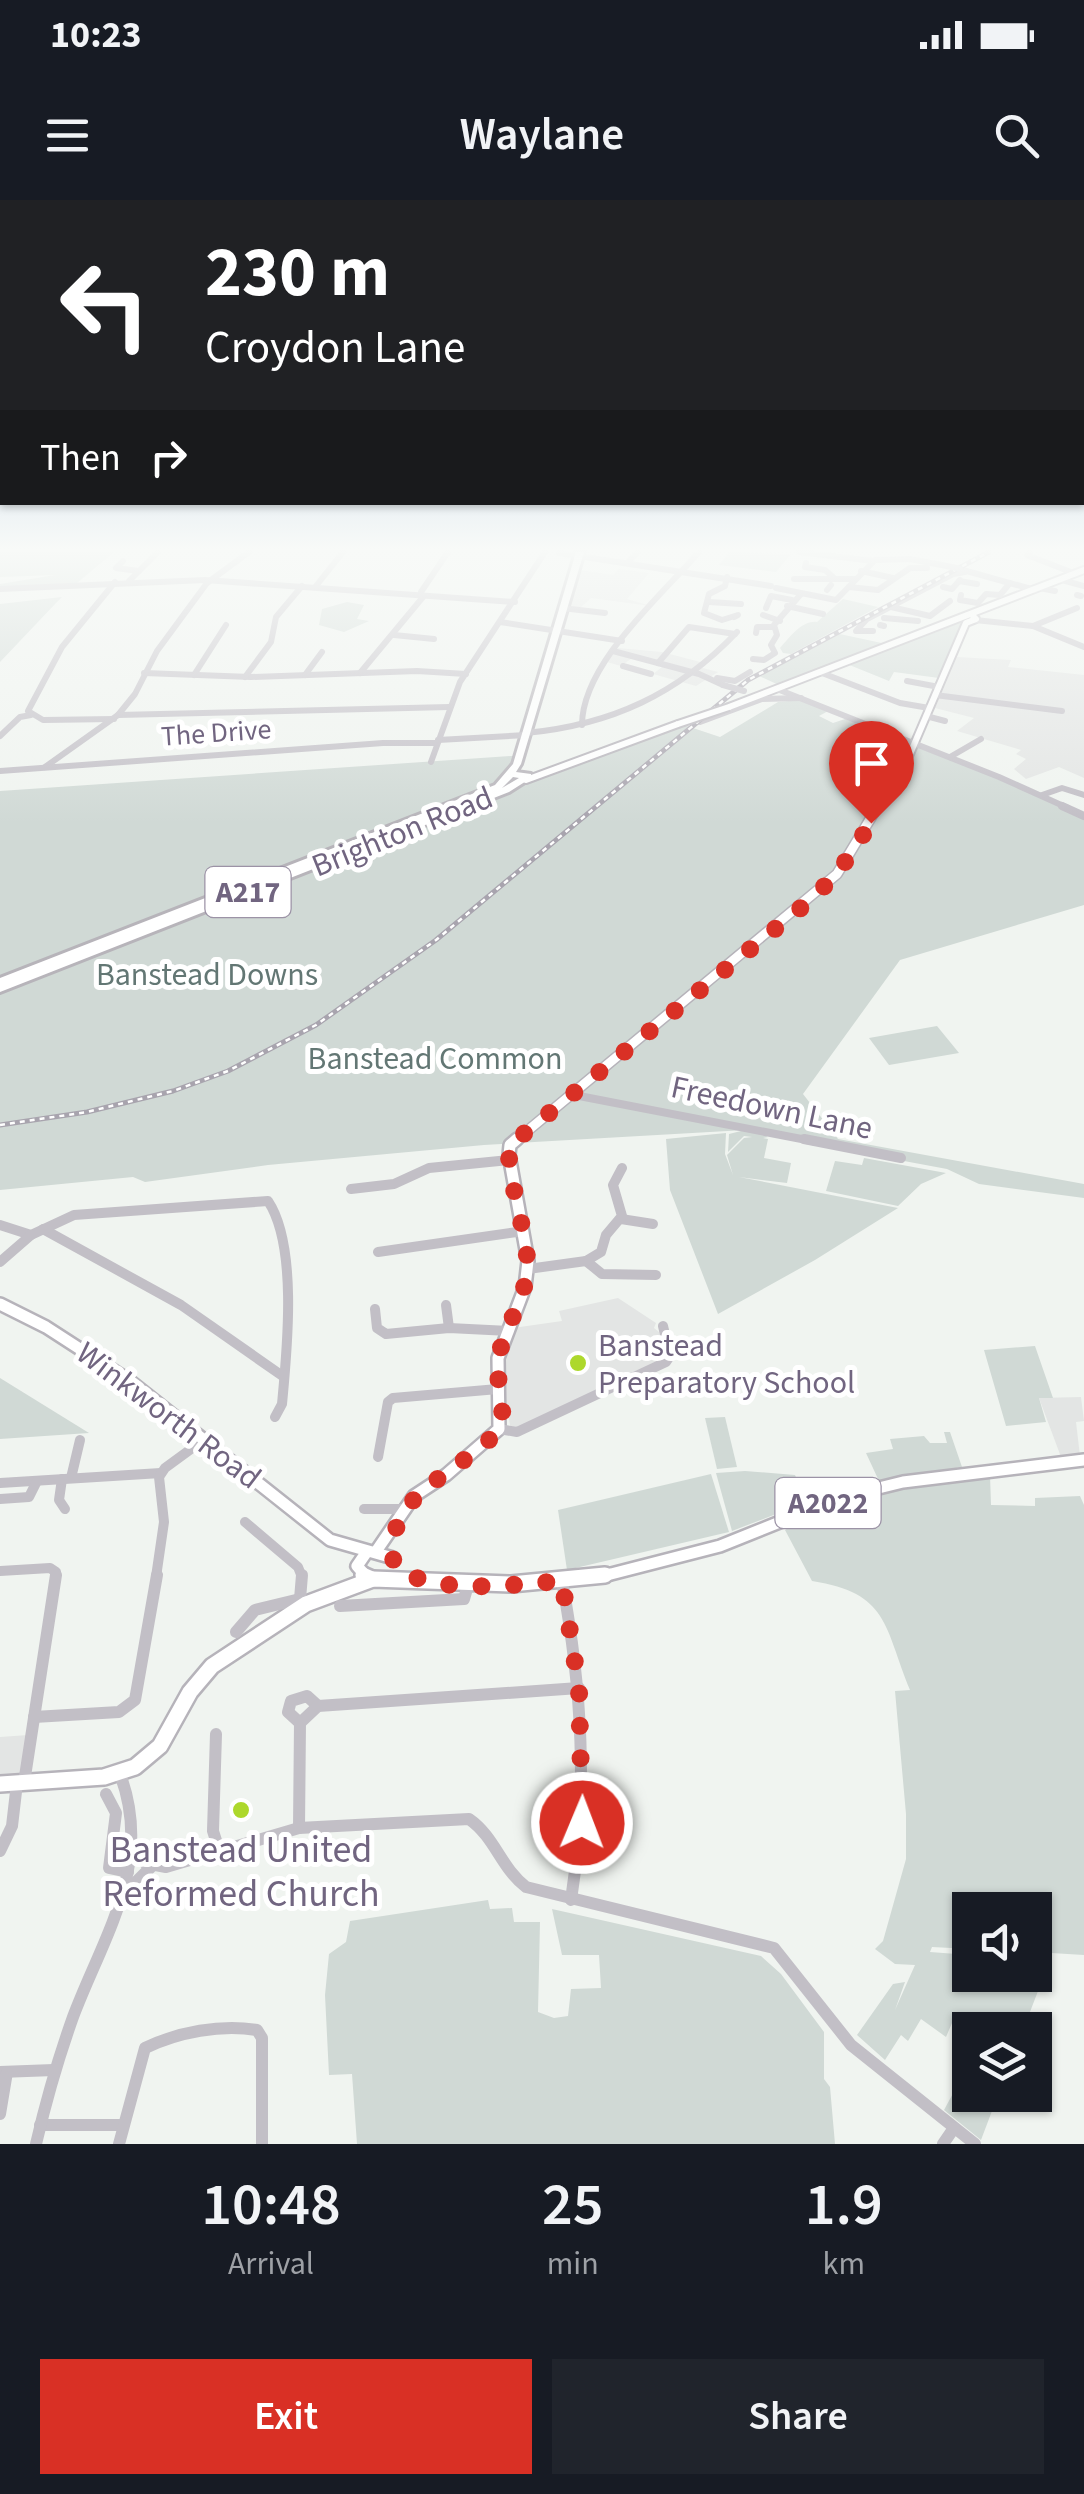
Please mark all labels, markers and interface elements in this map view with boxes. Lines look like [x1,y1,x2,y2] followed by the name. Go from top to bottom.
[50,8,142,62] text: 10:23
[460,103,624,167] text: Waylane
[40,108,95,163] icon: menu
[989,108,1044,163] icon: search
[205,223,390,323] text: 230 m
[40,240,170,370] icon: left
[205,316,465,380] text: Croydon Lane
[141,430,196,485] icon: right
[40,431,121,485] text: Then
[160,709,273,757] street label: The Drive
[829,721,914,824] pin
[844,736,899,791] icon: arrive
[305,775,500,889] street label: Brighton Road
[206,867,290,917] road number: A217
[96,952,318,998] park label: Banstead Downs
[308,1036,562,1082] park label: Banstead Common
[667,1064,877,1152] street label: Freedown Lane
[598,1323,855,1406] place label: Banstead Preparatory School
[66,1331,270,1501] street label: Winkworth Road
[567,1352,589,1374] marker: Banstead Preparatory School
[776,1478,880,1528] road number: A2022
[530,1771,634,1875] position arrow
[230,1799,252,1821] marker: Banstead United Reformed Church
[102,1823,380,1921] place label: Banstead United Reformed Church
[952,1892,1052,2112] map controls
[952,1892,1052,1992] button: sound
[952,2012,1052,2112] button: layers
[201,2163,341,2248] text: 10:48
[542,2163,604,2248] text: 25
[805,2163,883,2248] text: 1.9
[228,2241,314,2287] text: Arrival
[547,2241,599,2287] text: min
[823,2241,865,2287] text: km
[40,2359,532,2474] button: Exit
[552,2359,1044,2474] button: Share

